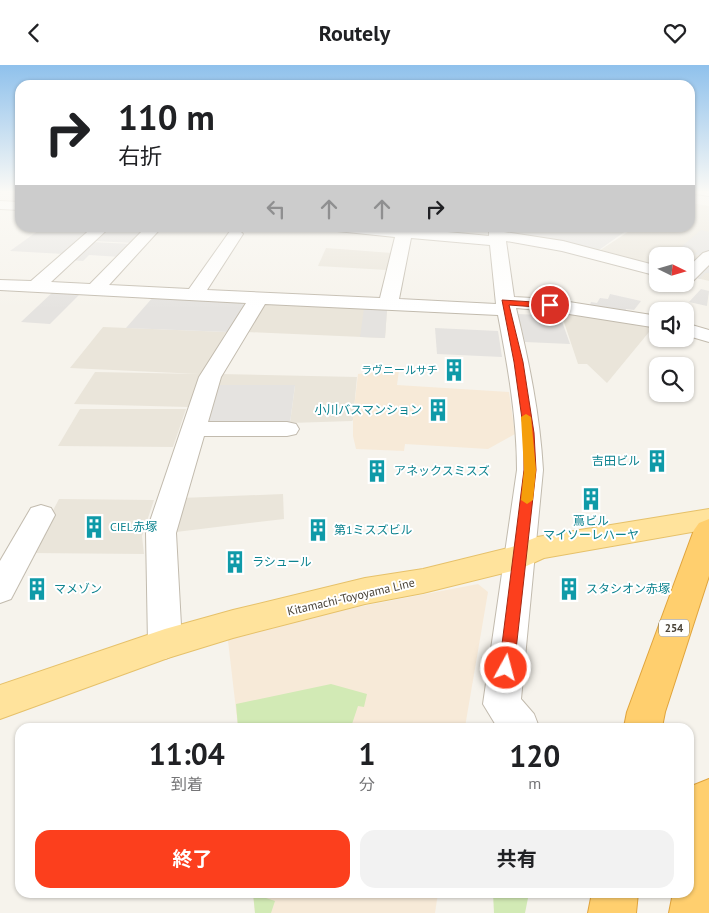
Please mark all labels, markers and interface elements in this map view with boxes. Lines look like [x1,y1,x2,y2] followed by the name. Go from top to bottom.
[20,19,48,47] icon: back
[319,19,390,47] text: Routely
[661,19,689,47] icon: heart
[118,94,215,140] text: 110 m
[35,100,100,165] icon: right
[118,142,162,170] text: 右折
[262,195,290,223] icon: left
[315,195,343,223] icon: ahead
[368,195,396,223] icon: ahead
[421,195,449,223] icon: right
[649,247,694,293] north arrow
[649,247,694,402] map controls
[529,284,571,326] pin
[536,291,564,319] icon: arrive
[649,302,694,347] button: sound
[441,357,467,383] building icon: ラヴニールサチ
[649,357,694,402] button: search
[361,363,438,377] place label: ラヴニールサチ
[425,397,451,423] building icon: 小川バスマンション
[314,402,422,417] place label: 小川バスマンション
[644,448,670,474] building icon: 吉田ビル
[592,453,640,468] place label: 吉田ビル
[364,458,390,484] building icon: アネックスミスズ
[394,463,490,478] place label: アネックスミスズ
[578,486,604,512] building icon: 蔦ビル マイソーレハーヤ
[543,513,639,542] place label: 蔦ビル マイソーレハーヤ
[81,514,107,540] building icon: CIEL赤塚
[305,517,331,543] building icon: 第1ミスズビル
[110,519,157,534] place label: CIEL赤塚
[334,522,413,537] place label: 第1ミスズビル
[222,549,248,575] building icon: ラシュール
[252,554,312,569] place label: ラシュール
[286,575,416,618] street label: Kitamachi-Toyoyama Line
[24,576,50,602] building icon: マメゾン
[556,576,582,602] building icon: スタシオン赤塚
[54,581,102,596] place label: マメゾン
[586,581,670,596] place label: スタシオン赤塚
[659,619,689,637] road number: 254
[479,641,531,693] position arrow
[149,734,225,773] text: 11:04
[359,734,376,773] text: 1
[509,736,560,775] text: 120
[528,773,541,793] text: m
[171,774,203,794] text: 到着
[359,774,375,794] text: 分
[35,830,350,888] button: 終了
[360,830,674,888] button: 共有

